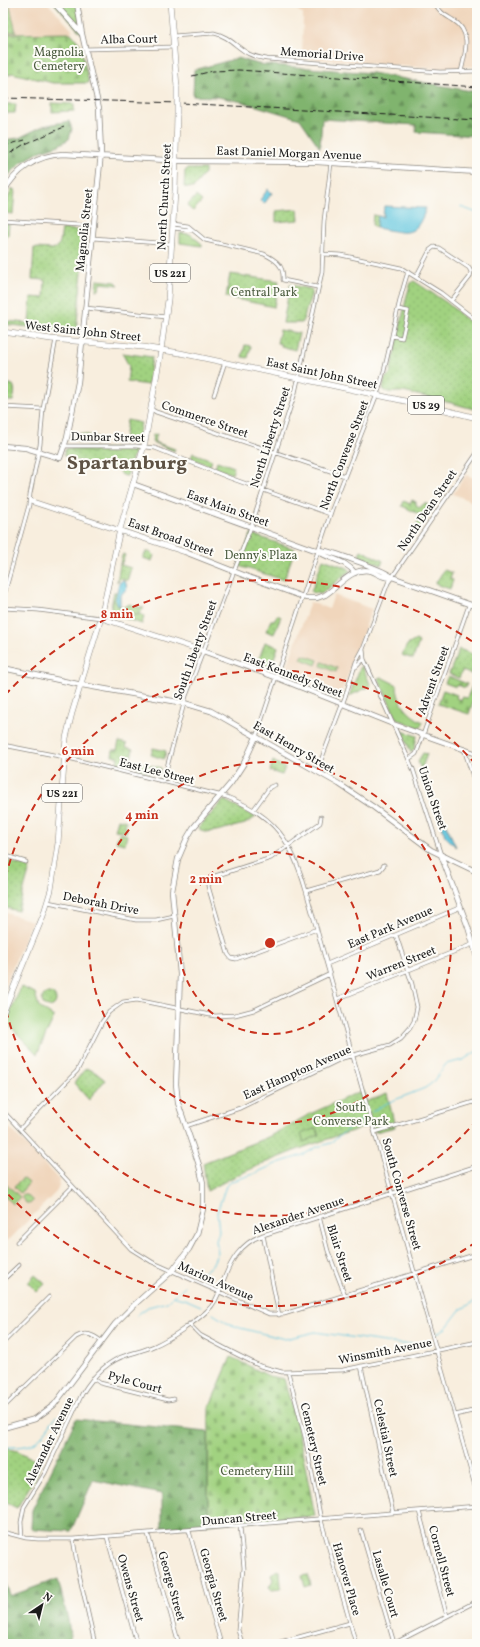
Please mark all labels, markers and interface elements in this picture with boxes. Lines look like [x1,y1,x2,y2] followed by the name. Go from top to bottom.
[100,32,158,48] street label: Alba Court
[280,44,364,66] street label: Memorial Drive
[33,45,85,75] park label: Magnolia Cemetery
[154,143,176,251] street label: North Church Street
[216,143,362,165] street label: East Daniel Morgan Avenue
[73,188,97,273] street label: Magnolia Street
[150,264,190,282] road number: US 221
[231,285,298,301] park label: Central Park
[24,318,142,346] street label: West Saint John Street
[265,354,379,394] street label: East Saint John Street
[247,384,295,490] street label: North Liberty Street
[408,396,444,414] road number: US 29
[159,398,250,442] street label: Commerce Street
[317,398,373,513] street label: North Converse Street
[71,429,145,447] street label: Dunbar Street
[67,450,187,478] district label: Spartanburg
[394,466,461,555] street label: North Dean Street
[184,487,271,531] street label: East Main Street
[125,515,216,561] street label: East Broad Street
[224,548,298,564] park label: Denny's Plaza
[170,598,221,703] street label: South Liberty Street
[101,607,133,623] text: 8 min
[414,644,454,717] street label: Advent Street
[241,650,345,702] street label: East Kennedy Street
[250,718,337,778] street label: East Henry Street
[62,744,94,760] text: 6 min
[118,755,196,789] street label: East Lee Street
[414,764,450,832] street label: Union Street
[42,784,82,802] road number: US 221
[125,808,159,824] text: 4 min
[190,872,222,888] text: 2 min
[61,889,141,919] street label: Deborah Drive
[345,903,436,953] street label: East Park Avenue
[263,936,277,950] centre of rings
[364,943,439,985] street label: Warren Street
[241,1042,354,1104] street label: East Hampton Avenue
[313,1100,389,1130] park label: South Converse Park
[377,1136,425,1252] street label: South Converse Street
[250,1193,347,1239] street label: Alexander Avenue
[322,1223,356,1284] street label: Blair Street
[175,1258,256,1306] street label: Marion Avenue
[337,1335,434,1369] street label: Winsmith Avenue
[106,1368,164,1398] street label: Pyle Court
[22,1394,78,1488] street label: Alexander Avenue
[369,1398,401,1479] street label: Celestial Street
[296,1401,330,1487] street label: Cemetery Street
[221,1464,294,1480] park label: Cemetery Hill
[201,1508,277,1530] street label: Duncan Street
[424,1524,458,1599] street label: Cornell Street
[328,1541,364,1618] street label: Hanover Place
[195,1547,231,1624] street label: Georgia Street
[368,1549,402,1620] street label: Lasalle Court
[153,1550,189,1623] street label: George Street
[113,1553,147,1624] street label: Owens Street
[22,1585,62,1625] north arrow
[39,1590,54,1606] text: N

